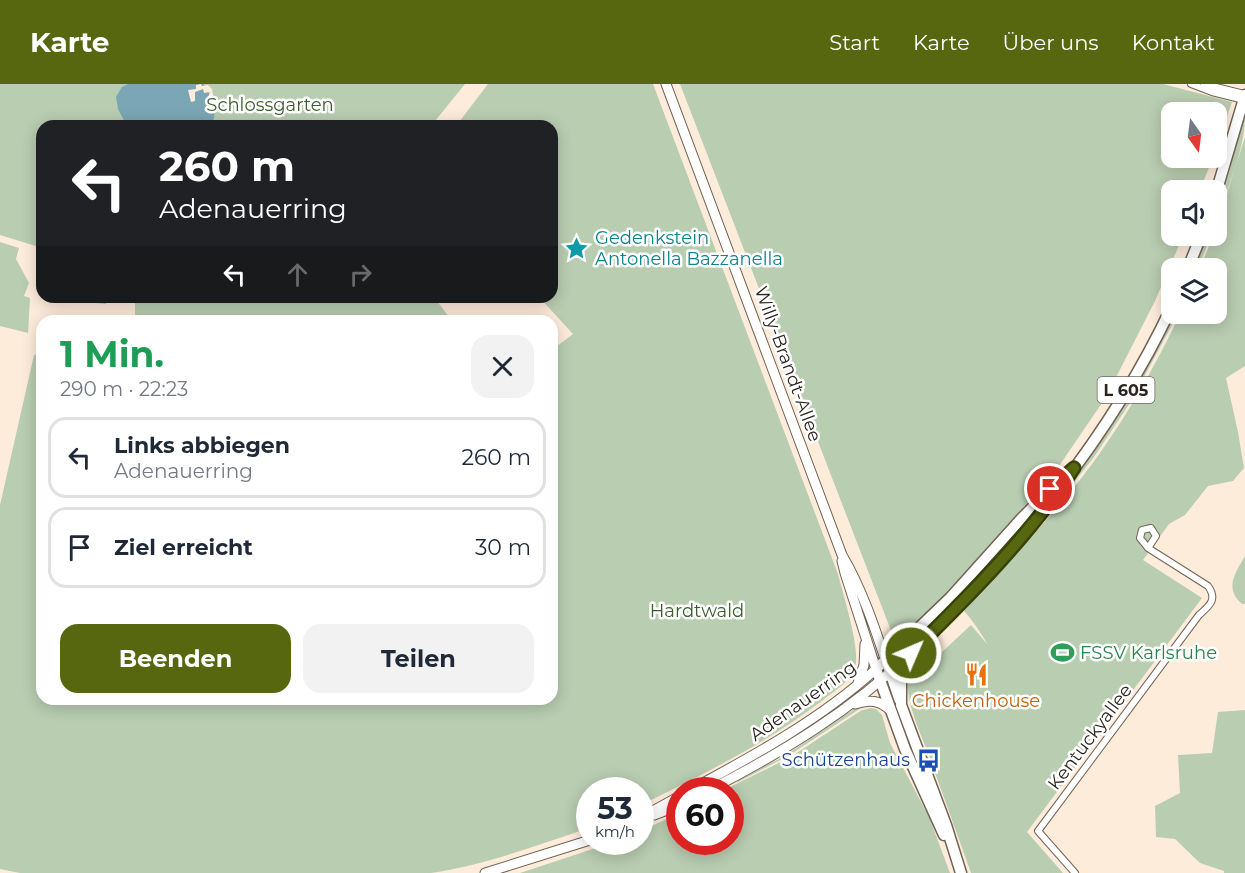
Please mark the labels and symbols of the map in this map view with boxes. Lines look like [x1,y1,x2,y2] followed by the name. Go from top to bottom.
[206,94,334,116] park label: Schlossgarten
[1161,102,1227,168] north arrow
[595,227,783,270] place label: Gedenkstein Antonella Bazzanella
[564,235,590,261] place icon: Gedenkstein Antonella Bazzanella
[750,283,826,445] street label: Willy-Brandt-Allee
[1098,377,1154,403] road number: L 605
[1024,463,1075,514] pin
[650,600,744,622] park label: Hardtwald
[879,621,943,685] position arrow
[1049,640,1075,666] sports icon: FSSV Karlsruhe
[1080,642,1217,664] place label: FSSV Karlsruhe
[745,656,861,746] street label: Adenauerring
[963,662,989,688] restaurant icon: Chickenhouse
[1043,680,1137,794] street label: Kentuckyallee
[912,690,1040,712] place label: Chickenhouse
[915,747,941,773] bus stop icon: Schützenhaus
[782,749,910,771] place label: Schützenhaus
[666,777,744,855] speed limit sign: 60

